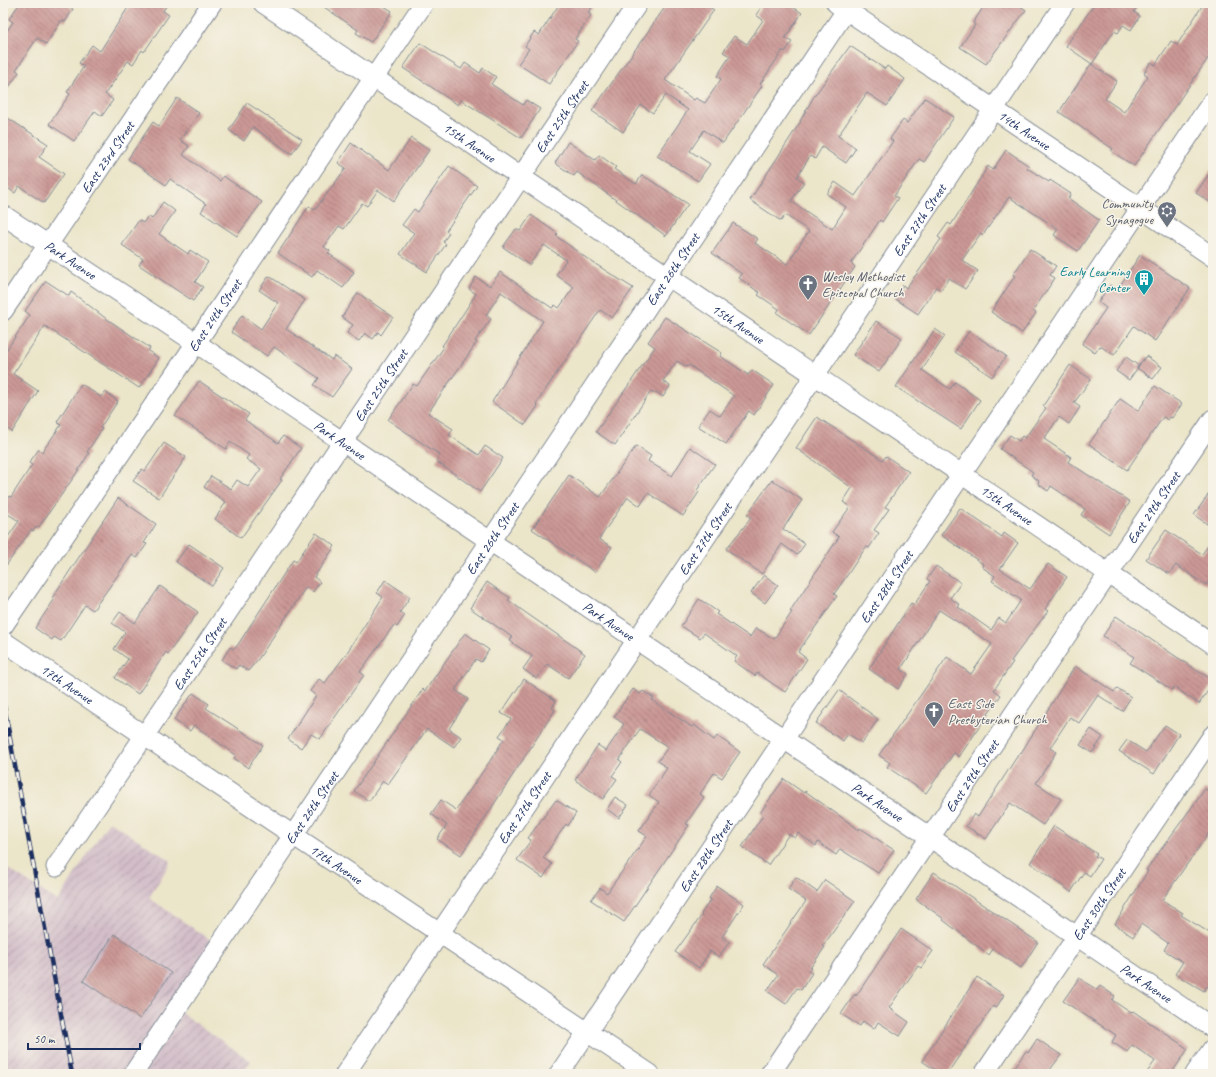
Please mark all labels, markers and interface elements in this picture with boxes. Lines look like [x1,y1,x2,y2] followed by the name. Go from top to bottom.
[532,76,593,156] street label: East 25th Street
[995,107,1055,155] street label: 14th Avenue
[77,117,139,197] street label: East 23rd Street
[440,119,500,167] street label: 15th Avenue
[889,180,951,260] street label: East 27th Street
[1102,195,1154,228] place label: Community Synagogue
[1156,200,1178,228] synagogue icon: Community Synagogue
[643,229,704,309] street label: East 26th Street
[41,237,100,284] street label: Park Avenue
[1059,263,1131,296] place label: Early Learning Center
[822,268,906,301] place label: Wesley Methodist Episcopal Church
[1133,268,1155,296] building icon: Early Learning Center
[797,273,819,301] church icon: Wesley Methodist Episcopal Church
[185,275,246,355] street label: East 24th Street
[708,300,768,348] street label: 15th Avenue
[351,345,412,425] street label: East 25th Street
[311,417,370,464] street label: Park Avenue
[1123,467,1185,547] street label: East 29th Street
[977,481,1037,530] street label: 15th Avenue
[462,498,524,578] street label: East 26th Street
[675,498,736,578] street label: East 27th Street
[856,546,918,626] street label: East 28th Street
[580,598,638,645] street label: Park Avenue
[170,614,231,694] street label: East 25th Street
[37,661,97,709] street label: 17th Avenue
[948,695,1048,728] place label: East Side Presbyterian Church
[923,700,945,728] church icon: East Side Presbyterian Church
[942,736,1003,815] street label: East 29th Street
[282,767,343,847] street label: East 26th Street
[494,767,556,847] street label: East 27th Street
[848,779,907,826] street label: Park Avenue
[676,815,737,895] street label: East 28th Street
[307,841,367,889] street label: 17th Avenue
[1069,864,1130,944] street label: East 30th Street
[1117,960,1176,1007] street label: Park Avenue
[28,1025,140,1051] scale bar
[34,1031,56,1047] text: 50 m

